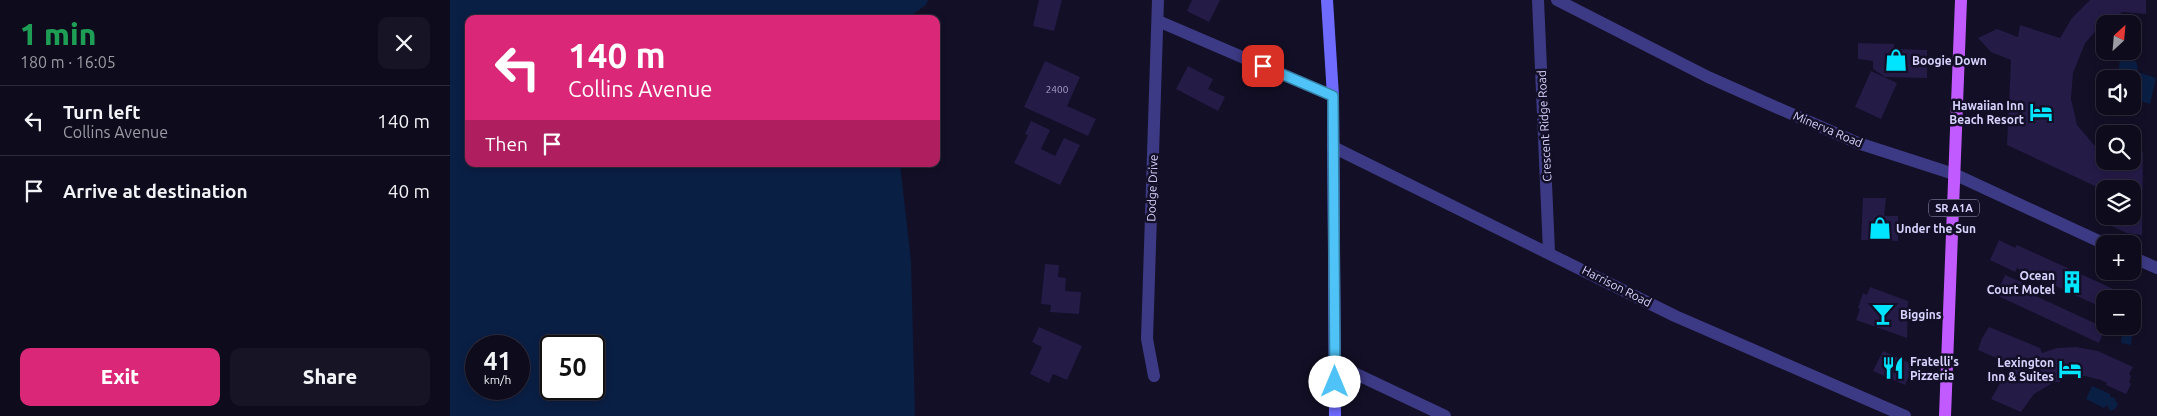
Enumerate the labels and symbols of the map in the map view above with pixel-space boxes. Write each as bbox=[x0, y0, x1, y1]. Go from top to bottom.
north arrow bbox=[2096, 15, 2141, 60]
pin bbox=[1242, 45, 1284, 87]
shop icon: Boogie Down bbox=[1883, 47, 1909, 73]
place label: Boogie Down bbox=[1912, 54, 1987, 67]
street label: Crescent Ridge Road bbox=[1535, 70, 1553, 182]
house number: 2400 bbox=[1046, 84, 1069, 95]
place label: Hawaiian Inn Beach Resort bbox=[1949, 99, 2024, 126]
hotel icon: Hawaiian Inn Beach Resort bbox=[2028, 99, 2054, 125]
street label: Minerva Road bbox=[1791, 109, 1865, 149]
street label: Dodge Drive bbox=[1144, 154, 1160, 222]
road number: SR A1A bbox=[1929, 200, 1979, 217]
shop icon: Under the Sun bbox=[1867, 215, 1893, 241]
place label: Under the Sun bbox=[1896, 222, 1976, 235]
street label: Harrison Road bbox=[1580, 263, 1654, 309]
place label: Ocean Court Motel bbox=[1987, 269, 2055, 296]
building icon: Ocean Court Motel bbox=[2059, 269, 2085, 295]
bar icon: Biggins bbox=[1870, 301, 1896, 327]
place label: Biggins bbox=[1900, 308, 1942, 321]
speed limit sign: 50 bbox=[540, 335, 605, 400]
position arrow bbox=[1308, 355, 1360, 407]
restaurant icon: Fratelli's Pizzeria bbox=[1880, 355, 1906, 381]
place label: Fratelli's Pizzeria bbox=[1910, 355, 1959, 382]
place label: Lexington Inn & Suites bbox=[1988, 356, 2054, 383]
hotel icon: Lexington Inn & Suites bbox=[2057, 356, 2083, 382]

